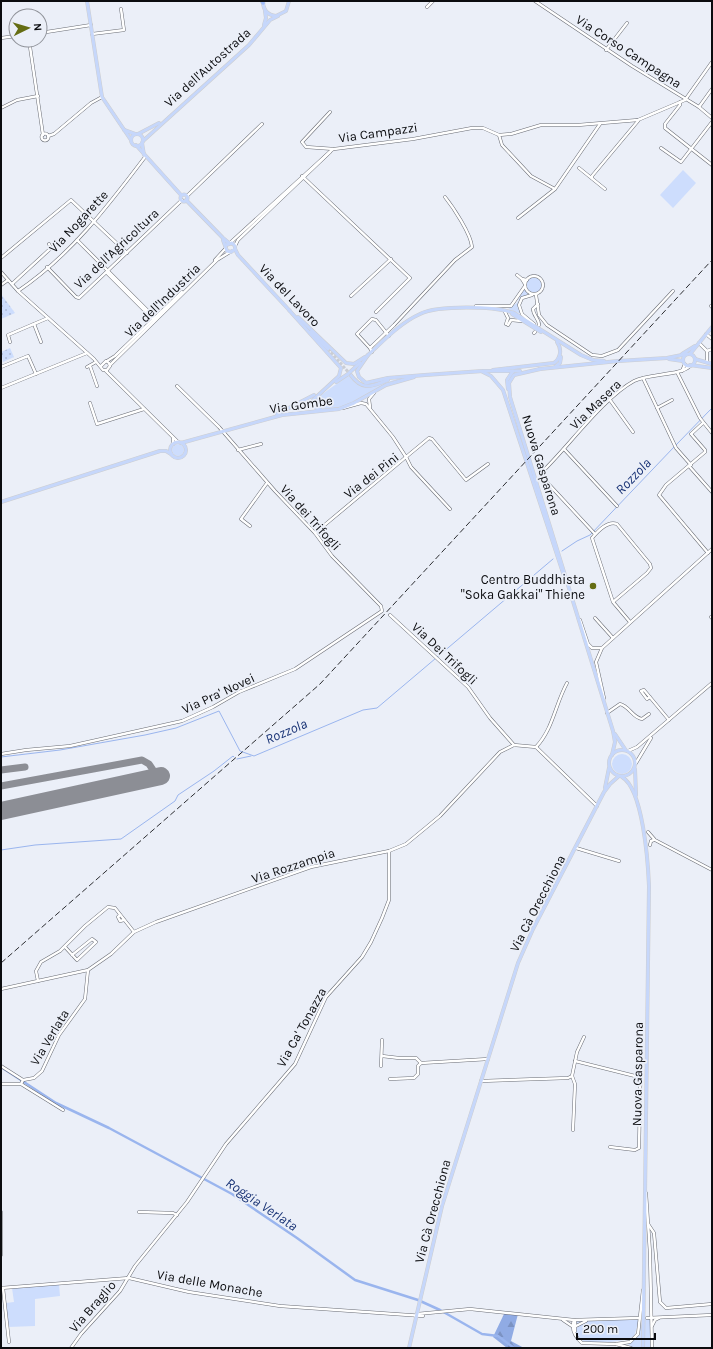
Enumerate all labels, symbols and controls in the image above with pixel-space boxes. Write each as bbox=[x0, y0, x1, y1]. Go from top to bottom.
north arrow bbox=[8, 8, 48, 48]
street label: Via Corso Campagna bbox=[573, 12, 684, 91]
text: N bbox=[31, 23, 44, 32]
street label: Via dell'Autostrada bbox=[161, 25, 253, 110]
street label: Via Campazzi bbox=[338, 120, 419, 145]
street label: Via Nogarette bbox=[46, 187, 111, 256]
street label: Via dell'Agricoltura bbox=[71, 205, 162, 291]
street label: Via dell'Industria bbox=[121, 260, 203, 340]
street label: Via del Lavoro bbox=[256, 261, 323, 330]
street label: Via Masera bbox=[567, 376, 624, 432]
street label: Via Gombe bbox=[269, 393, 334, 416]
street label: Nuova Gasparona bbox=[519, 413, 564, 517]
street label: Via dei Pini bbox=[341, 449, 402, 501]
water label: Rozzola bbox=[612, 455, 655, 498]
street label: Via dei Trifogli bbox=[277, 481, 344, 553]
place label: Centro Buddhista "Soka Gakkai" Thiene bbox=[461, 572, 585, 602]
marker: Centro Buddhista "Soka Gakkai" Thiene bbox=[588, 581, 598, 591]
street label: Via Dei Trifogli bbox=[409, 619, 481, 688]
street label: Via Pra' Novei bbox=[180, 670, 257, 717]
water label: Rozzola bbox=[263, 715, 310, 748]
street label: Via Rozzampia bbox=[250, 845, 337, 886]
street label: Via Cà Orecchiona bbox=[507, 852, 568, 954]
street label: Via Ca' Tonazza bbox=[273, 985, 329, 1070]
street label: Via Verlata bbox=[27, 1007, 72, 1068]
street label: Nuova Gasparona bbox=[629, 1022, 646, 1126]
street label: Via Cà Orecchiona bbox=[411, 1158, 454, 1265]
water label: Roggia Verlata bbox=[223, 1174, 301, 1235]
street label: Via delle Monache bbox=[156, 1267, 264, 1300]
street label: Via Braglio bbox=[66, 1278, 119, 1335]
scale bar bbox=[577, 1315, 655, 1341]
text: 200 m bbox=[583, 1322, 618, 1336]

